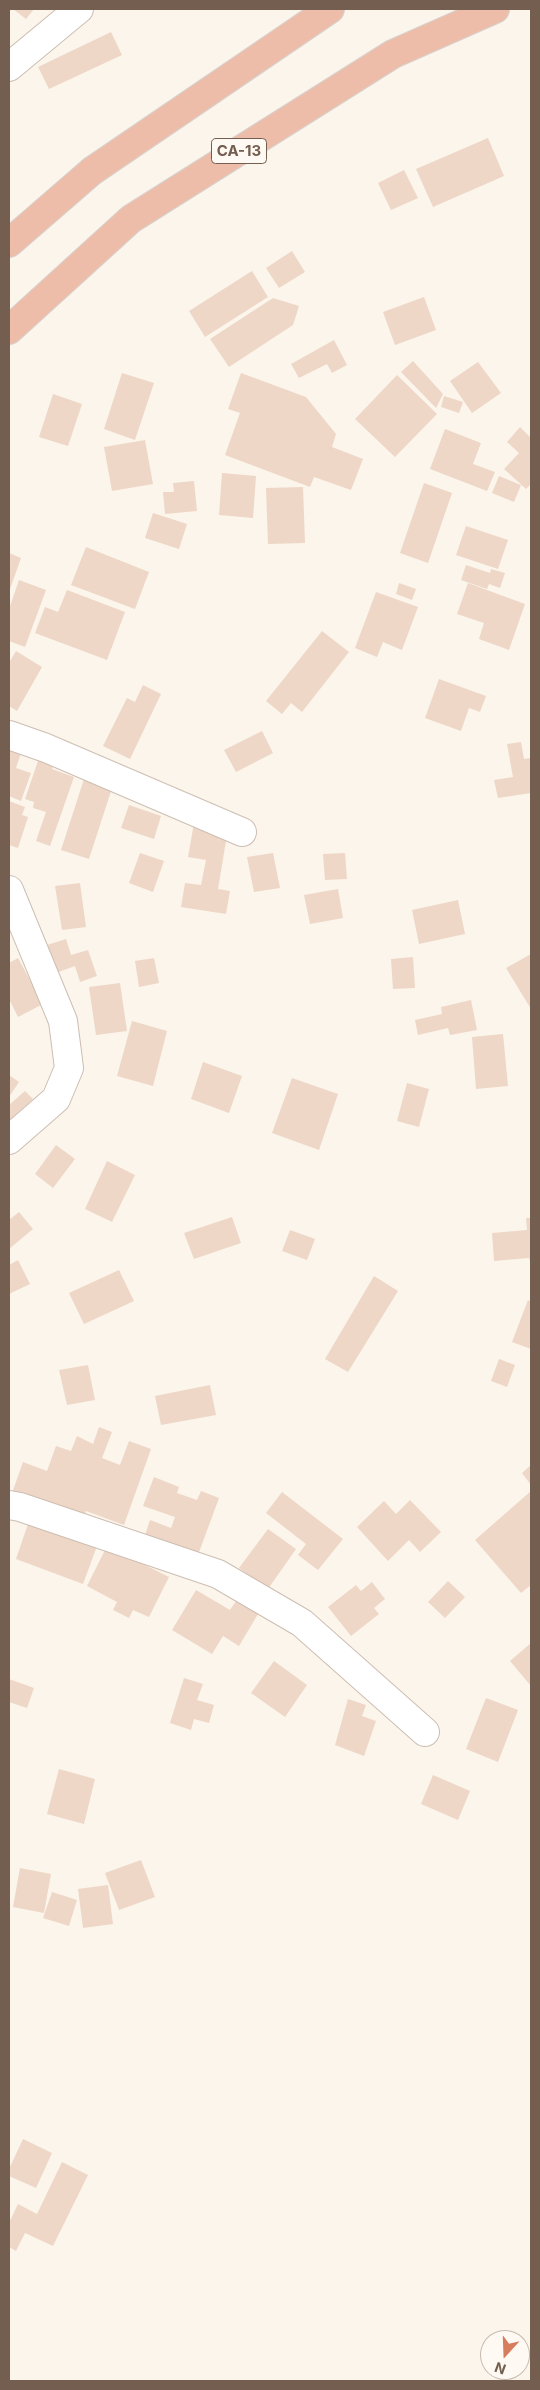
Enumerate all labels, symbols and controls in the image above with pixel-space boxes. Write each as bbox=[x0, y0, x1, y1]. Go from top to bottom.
road number: CA-13 bbox=[212, 138, 266, 164]
north arrow bbox=[480, 2330, 530, 2380]
text: N bbox=[492, 2359, 508, 2378]

